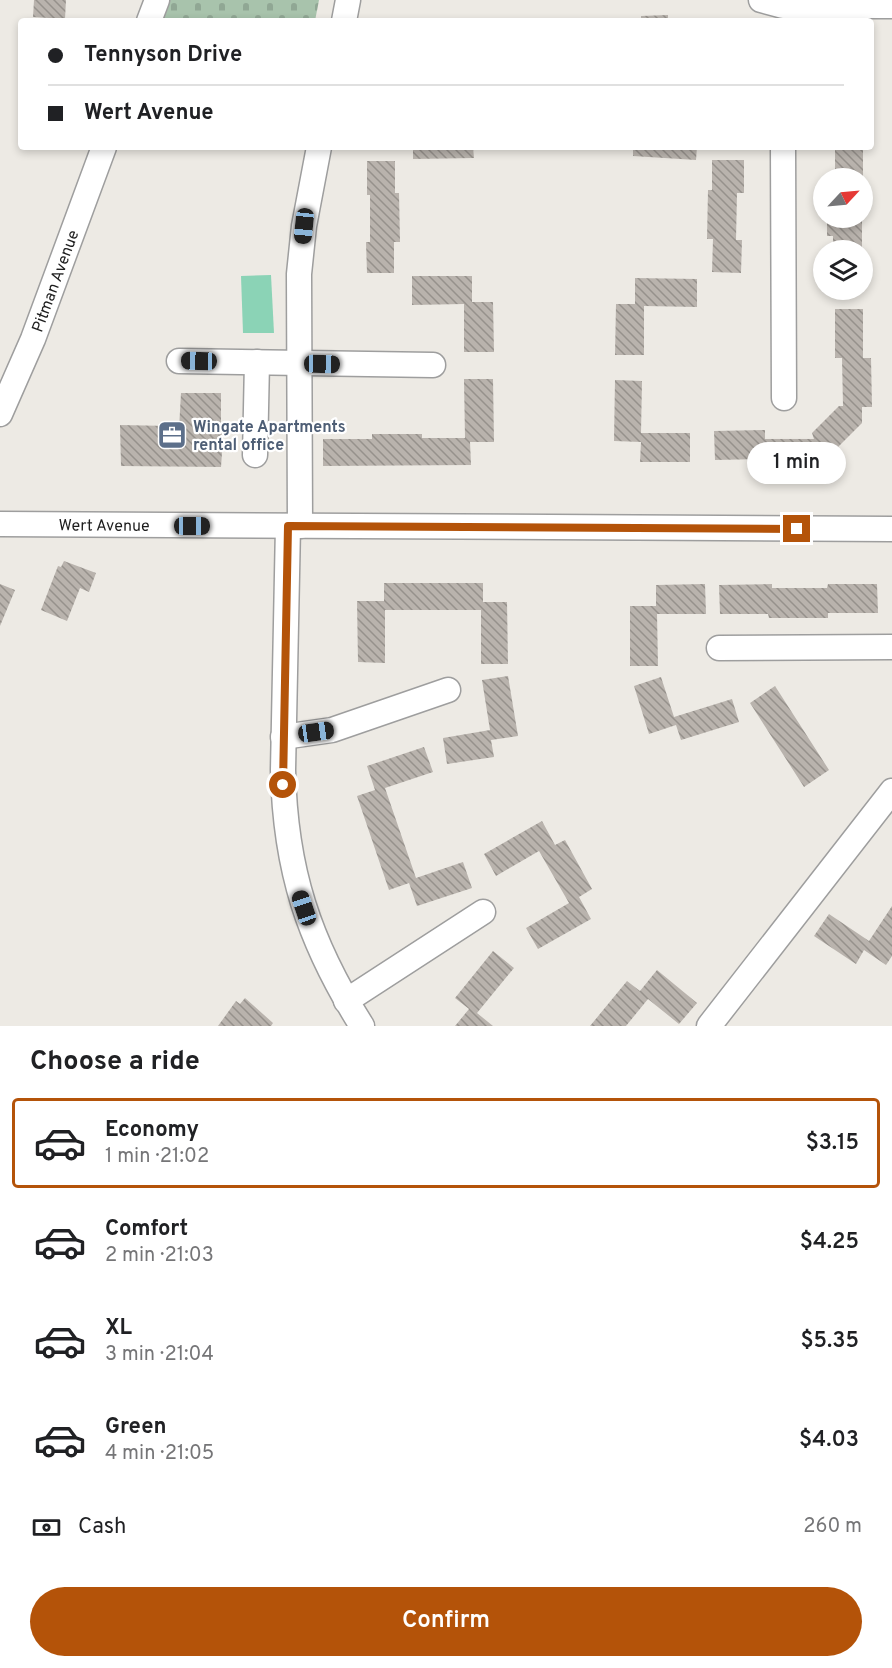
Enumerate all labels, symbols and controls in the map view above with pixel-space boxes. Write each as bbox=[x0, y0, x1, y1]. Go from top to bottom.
text: Tennyson Drive bbox=[84, 42, 242, 69]
text: Wert Avenue bbox=[84, 100, 214, 127]
north arrow bbox=[813, 168, 873, 228]
map controls bbox=[813, 168, 873, 300]
car bbox=[293, 207, 315, 245]
street label: Pitman Avenue bbox=[28, 228, 84, 335]
button: layers bbox=[813, 240, 873, 300]
car bbox=[181, 352, 217, 370]
car bbox=[304, 355, 340, 373]
place label: Wingate Apartments rental office bbox=[193, 418, 346, 456]
office icon: Wingate Apartments rental office bbox=[156, 419, 188, 451]
callout: 1 min bbox=[748, 442, 846, 484]
text: 1 min bbox=[773, 450, 820, 476]
route end bbox=[783, 515, 810, 542]
street label: Wert Avenue bbox=[58, 516, 150, 537]
car bbox=[174, 517, 210, 535]
car bbox=[297, 721, 335, 743]
route start bbox=[269, 771, 296, 798]
car bbox=[290, 888, 318, 928]
text: Choose a ride bbox=[30, 1045, 200, 1079]
icon: car bbox=[33, 1116, 87, 1170]
text: Economy bbox=[105, 1117, 199, 1144]
text: $3.15 bbox=[806, 1130, 859, 1157]
text: 1 min · 21:02 bbox=[105, 1144, 209, 1170]
icon: car bbox=[33, 1215, 87, 1269]
text: Comfort bbox=[105, 1216, 188, 1243]
text: $4.25 bbox=[800, 1229, 859, 1256]
text: 2 min · 21:03 bbox=[105, 1243, 214, 1269]
icon: car bbox=[33, 1314, 87, 1368]
text: XL bbox=[105, 1315, 132, 1342]
text: $5.35 bbox=[800, 1328, 859, 1355]
text: 3 min · 21:04 bbox=[105, 1342, 214, 1368]
icon: car bbox=[33, 1413, 87, 1467]
text: Green bbox=[105, 1414, 167, 1441]
text: $4.03 bbox=[799, 1427, 859, 1454]
text: 4 min · 21:05 bbox=[105, 1441, 214, 1467]
icon: cash bbox=[30, 1511, 63, 1544]
text: Cash bbox=[78, 1514, 127, 1541]
text: 260 m bbox=[803, 1514, 862, 1540]
button: Confirm bbox=[30, 1587, 862, 1656]

